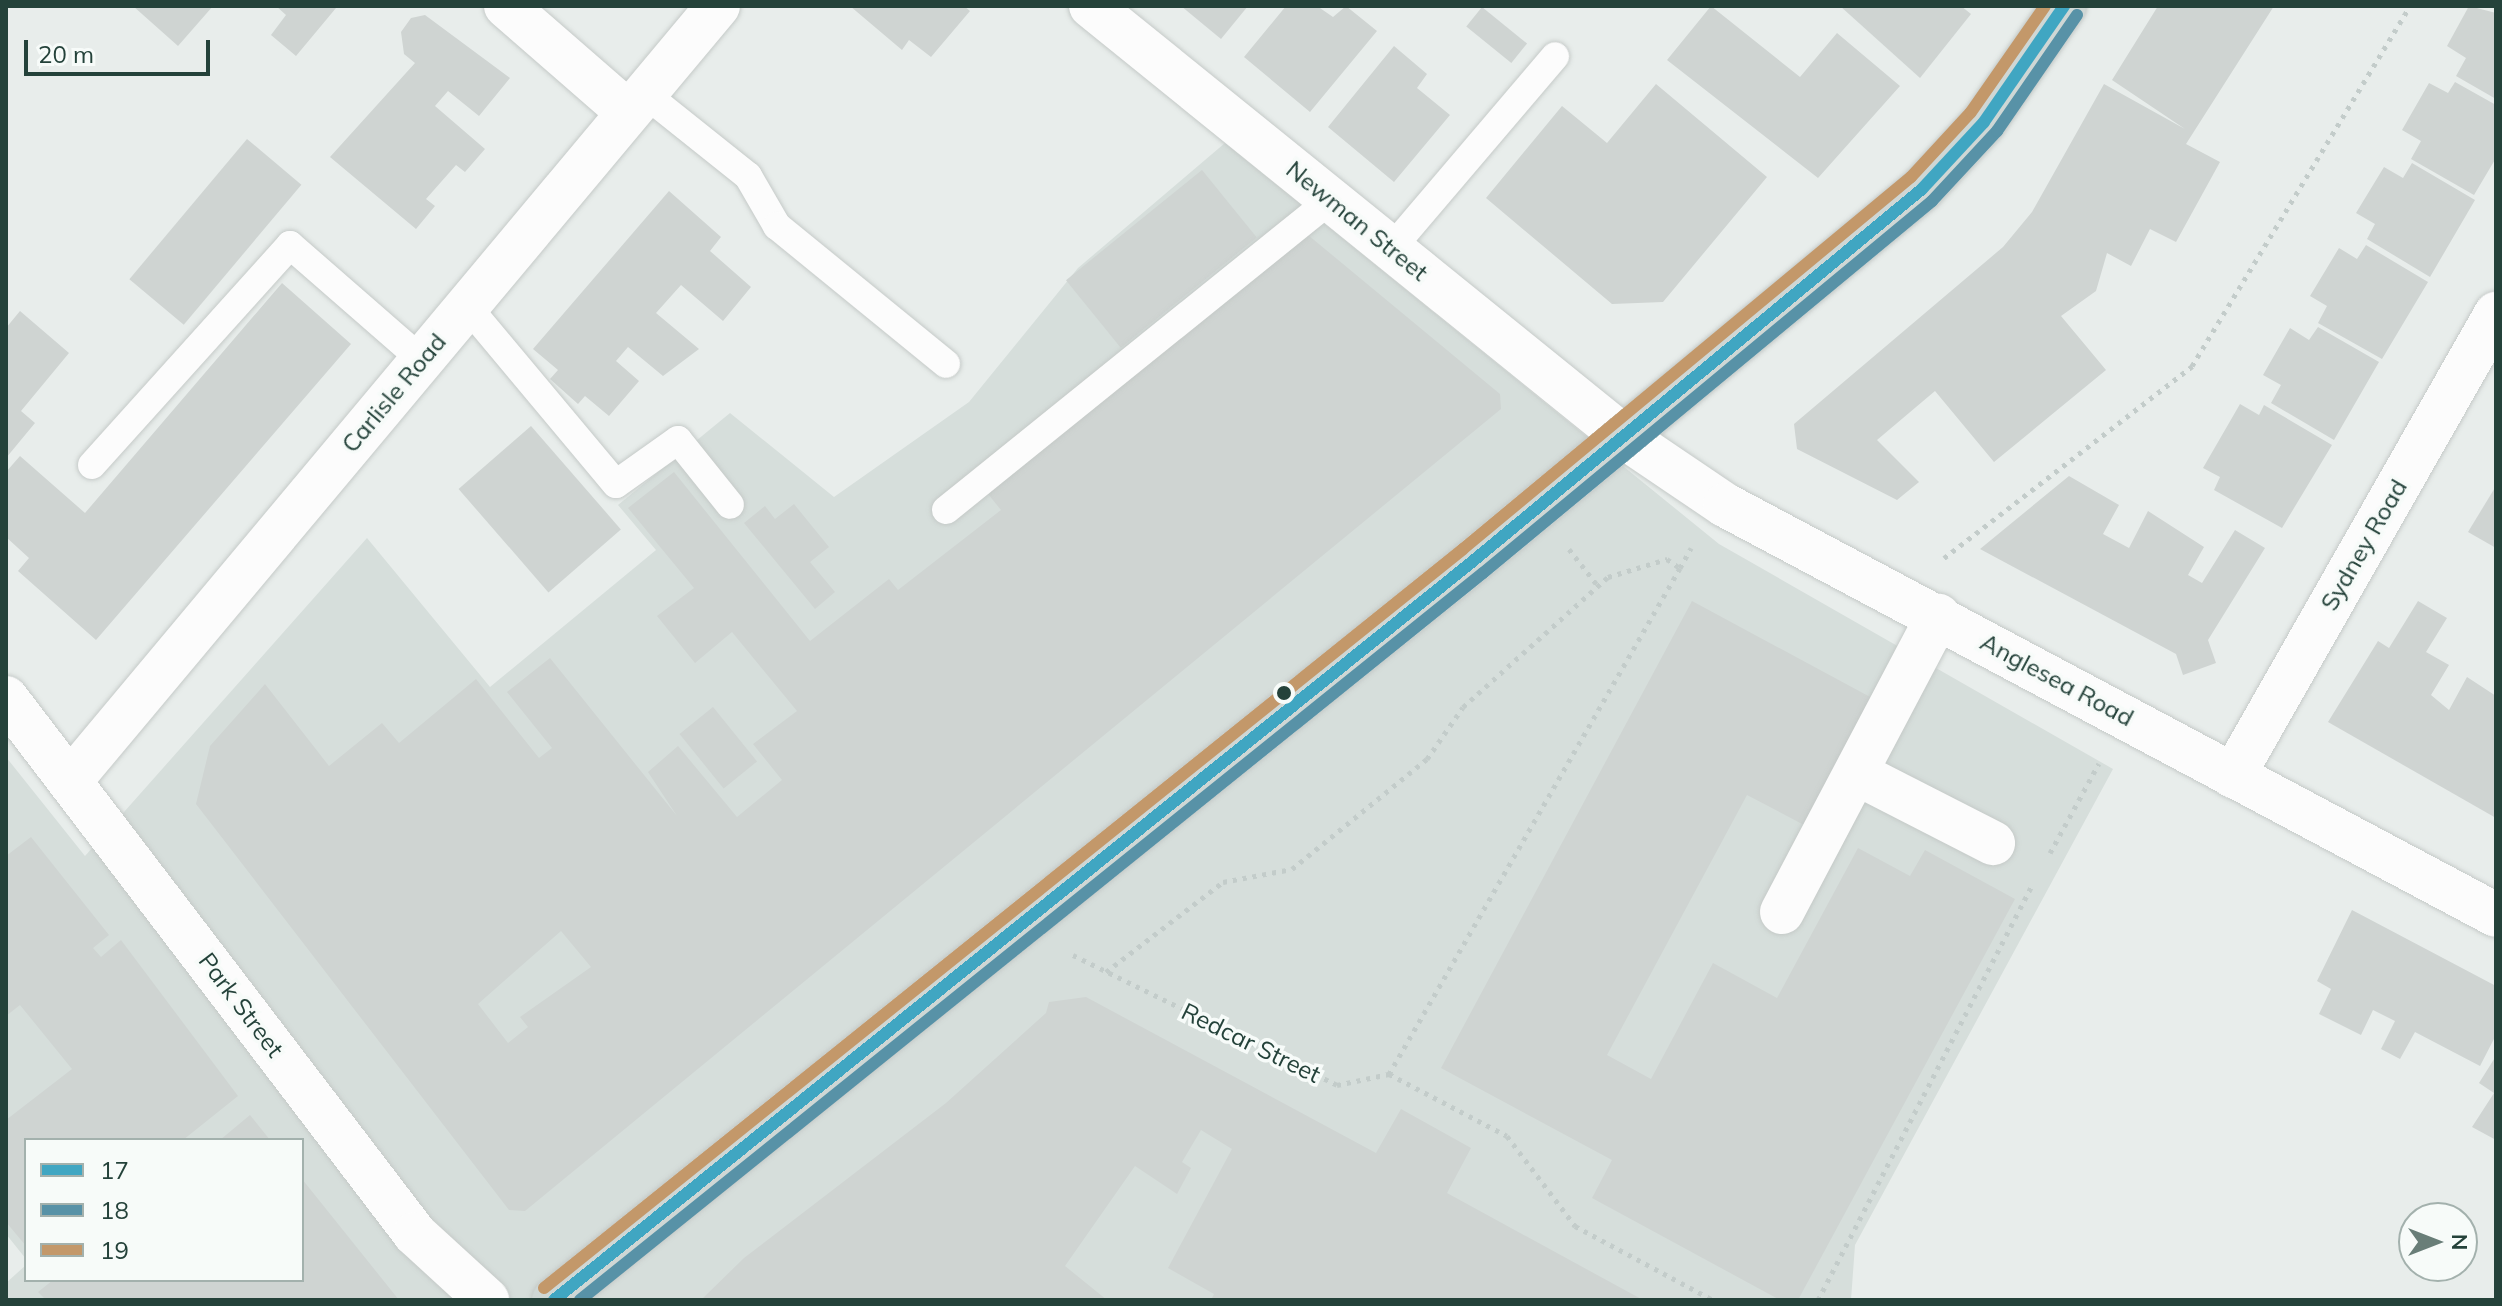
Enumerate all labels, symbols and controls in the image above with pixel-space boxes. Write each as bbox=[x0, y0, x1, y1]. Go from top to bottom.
scale bar bbox=[28, 24, 214, 74]
text: 20 m bbox=[38, 39, 94, 69]
street label: Newman Street bbox=[1280, 155, 1434, 287]
street label: Carlisle Road bbox=[336, 328, 452, 458]
street label: Sydney Road bbox=[2315, 474, 2413, 616]
street label: Anglesea Road bbox=[1975, 628, 2139, 732]
unlabelled marker bbox=[1276, 685, 1292, 701]
street label: Park Street bbox=[192, 947, 290, 1063]
street label: Redcar Street bbox=[1177, 997, 1325, 1089]
legend bbox=[24, 1138, 304, 1282]
text: 17 bbox=[100, 1155, 129, 1185]
text: 18 bbox=[100, 1195, 129, 1225]
north arrow bbox=[2398, 1202, 2478, 1282]
text: N bbox=[2446, 1234, 2474, 1250]
text: 19 bbox=[100, 1235, 129, 1265]

